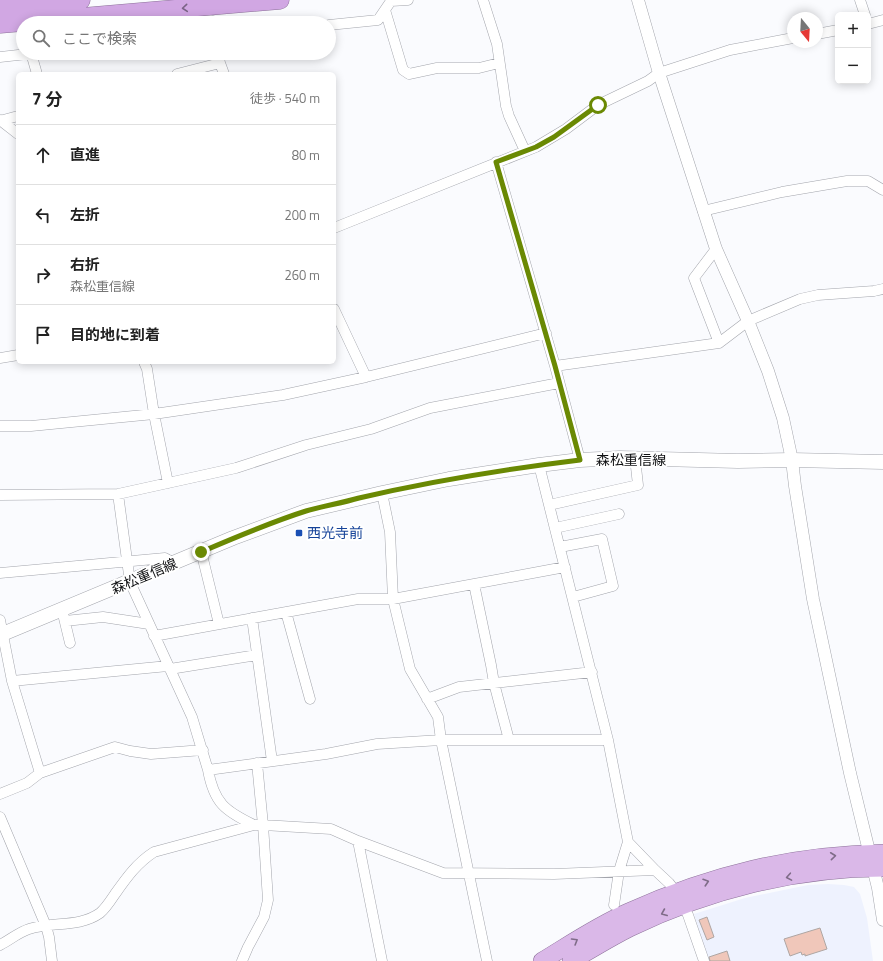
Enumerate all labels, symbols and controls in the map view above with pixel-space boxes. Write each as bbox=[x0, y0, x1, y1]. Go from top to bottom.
one-way arrow bbox=[182, 3, 188, 12]
north arrow bbox=[787, 12, 823, 48]
map controls bbox=[835, 12, 871, 84]
button: + bbox=[835, 12, 871, 48]
search box bbox=[16, 16, 336, 60]
icon: search bbox=[30, 27, 52, 49]
text: ここで検索 bbox=[62, 27, 137, 50]
button: − bbox=[835, 48, 871, 84]
text: 7 分 bbox=[32, 86, 62, 112]
text: 徒歩 · 540 m bbox=[250, 88, 320, 108]
route start bbox=[589, 96, 607, 114]
text: 直進 bbox=[70, 143, 100, 166]
icon: ahead bbox=[32, 144, 54, 166]
text: 80 m bbox=[292, 145, 320, 165]
text: 左折 bbox=[70, 203, 100, 226]
icon: left bbox=[32, 204, 54, 226]
text: 200 m bbox=[284, 205, 320, 225]
text: 右折 bbox=[70, 253, 100, 276]
icon: right bbox=[32, 264, 54, 286]
text: 260 m bbox=[284, 265, 320, 285]
text: 森松重信線 bbox=[70, 276, 135, 296]
text: 目的地に到着 bbox=[70, 323, 160, 346]
icon: arrive bbox=[32, 324, 54, 346]
street label: 森松重信線 bbox=[596, 449, 666, 470]
place label: 西光寺前 bbox=[307, 522, 363, 543]
marker: 西光寺前 bbox=[294, 528, 304, 538]
route end bbox=[192, 543, 210, 561]
street label: 森松重信線 bbox=[107, 552, 180, 599]
one-way arrow bbox=[830, 851, 836, 860]
one-way arrow bbox=[785, 872, 792, 881]
one-way arrow bbox=[702, 878, 709, 887]
one-way arrow bbox=[661, 908, 668, 916]
one-way arrow bbox=[571, 938, 578, 945]

